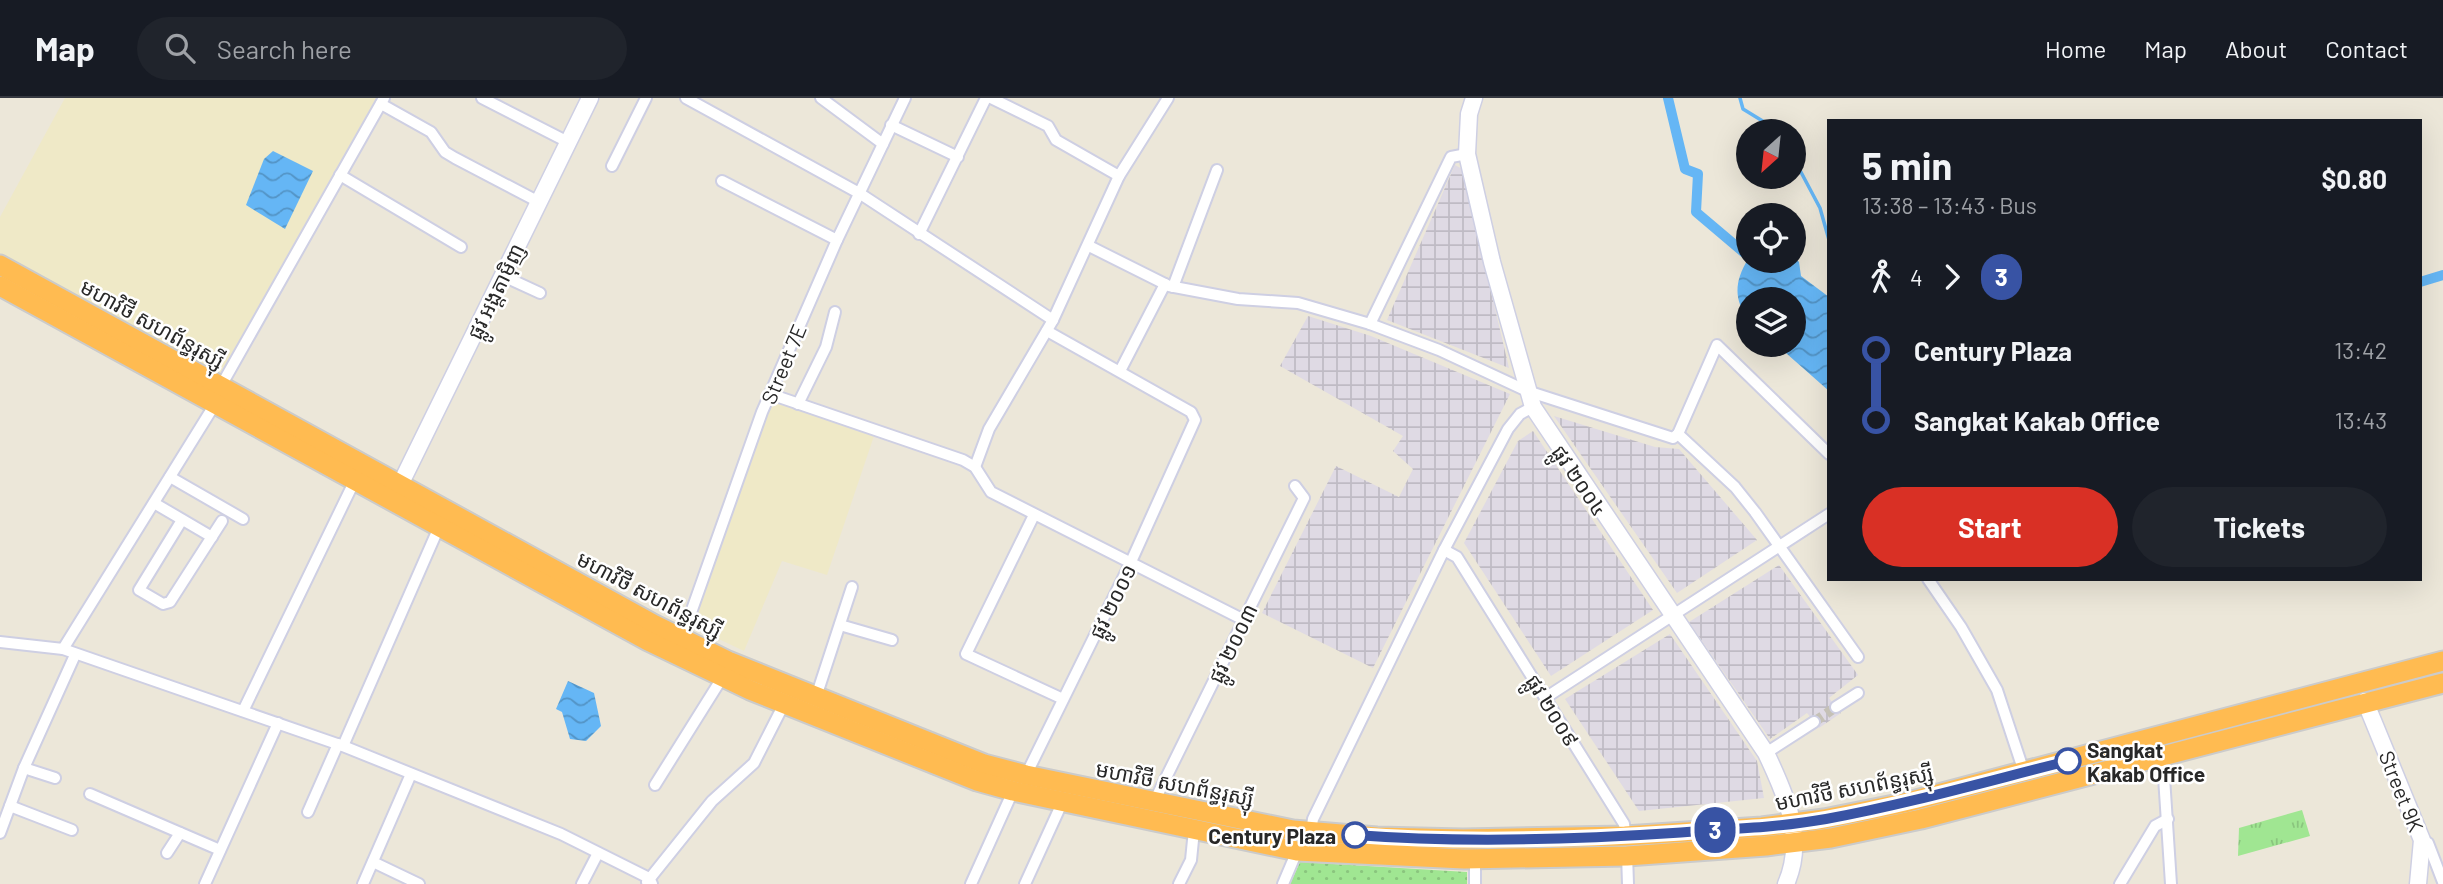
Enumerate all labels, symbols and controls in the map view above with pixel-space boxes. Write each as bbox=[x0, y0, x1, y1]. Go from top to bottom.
search box bbox=[137, 17, 627, 80]
text: Map bbox=[35, 28, 95, 68]
icon: search bbox=[161, 29, 199, 67]
text: Search here bbox=[217, 33, 352, 64]
text: Home bbox=[2045, 34, 2106, 63]
text: Map bbox=[2144, 34, 2187, 63]
text: About bbox=[2225, 34, 2287, 63]
text: Contact bbox=[2325, 34, 2408, 63]
north arrow bbox=[1736, 119, 1806, 189]
map controls bbox=[1736, 119, 1806, 357]
text: 5 min bbox=[1862, 142, 1952, 188]
text: $0.80 bbox=[2321, 163, 2387, 194]
text: 13:38 – 13:43 · Bus bbox=[1862, 191, 2037, 219]
button: locate bbox=[1736, 203, 1806, 273]
street label: ផ្លូវ អង្តតាម៉ិញ bbox=[461, 239, 536, 347]
icon: walk bbox=[1862, 258, 1900, 296]
icon: forward bbox=[1933, 258, 1971, 296]
text: 3 bbox=[1995, 262, 2008, 291]
text: 4 bbox=[1910, 263, 1923, 291]
street label: មហាវិថី សហព័ន្ធរុស្ស៊ី bbox=[73, 273, 229, 379]
button: layers bbox=[1736, 287, 1806, 357]
street label: Street 7E bbox=[755, 320, 811, 408]
text: Century Plaza bbox=[1914, 335, 2072, 366]
text: 13:42 bbox=[2334, 336, 2387, 364]
text: Sangkat Kakab Office bbox=[1914, 405, 2160, 436]
text: 13:43 bbox=[2335, 406, 2387, 434]
street label: ផ្លូវ ២០០៤ bbox=[1540, 440, 1613, 525]
button: Start bbox=[1862, 487, 2118, 567]
button: Tickets bbox=[2132, 487, 2387, 567]
street label: មហាវិថី សហព័ន្ធរុស្ស៊ី bbox=[570, 545, 727, 649]
street label: ផ្លូវ ២០០១ bbox=[1083, 559, 1148, 646]
street label: ផ្លូវ ២០០៣ bbox=[1202, 599, 1269, 690]
street label: ផ្លូវ ២០០៩ bbox=[1514, 669, 1585, 755]
place label: Sangkat Kakab Office bbox=[2087, 737, 2205, 786]
street label: Street 9K bbox=[2374, 747, 2430, 835]
marker: Sangkat Kakab Office bbox=[2055, 748, 2081, 774]
street label: មហាវិថី សហព័ន្ធរុស្ស៊ី bbox=[1092, 755, 1256, 818]
street label: មហាវិថី សហព័ន្ធរុស្ស៊ី bbox=[1773, 759, 1937, 822]
line badge: 3 bbox=[1692, 807, 1738, 853]
text: 3 bbox=[1709, 815, 1721, 844]
marker: Century Plaza bbox=[1342, 822, 1368, 848]
place label: Century Plaza bbox=[1208, 823, 1336, 848]

